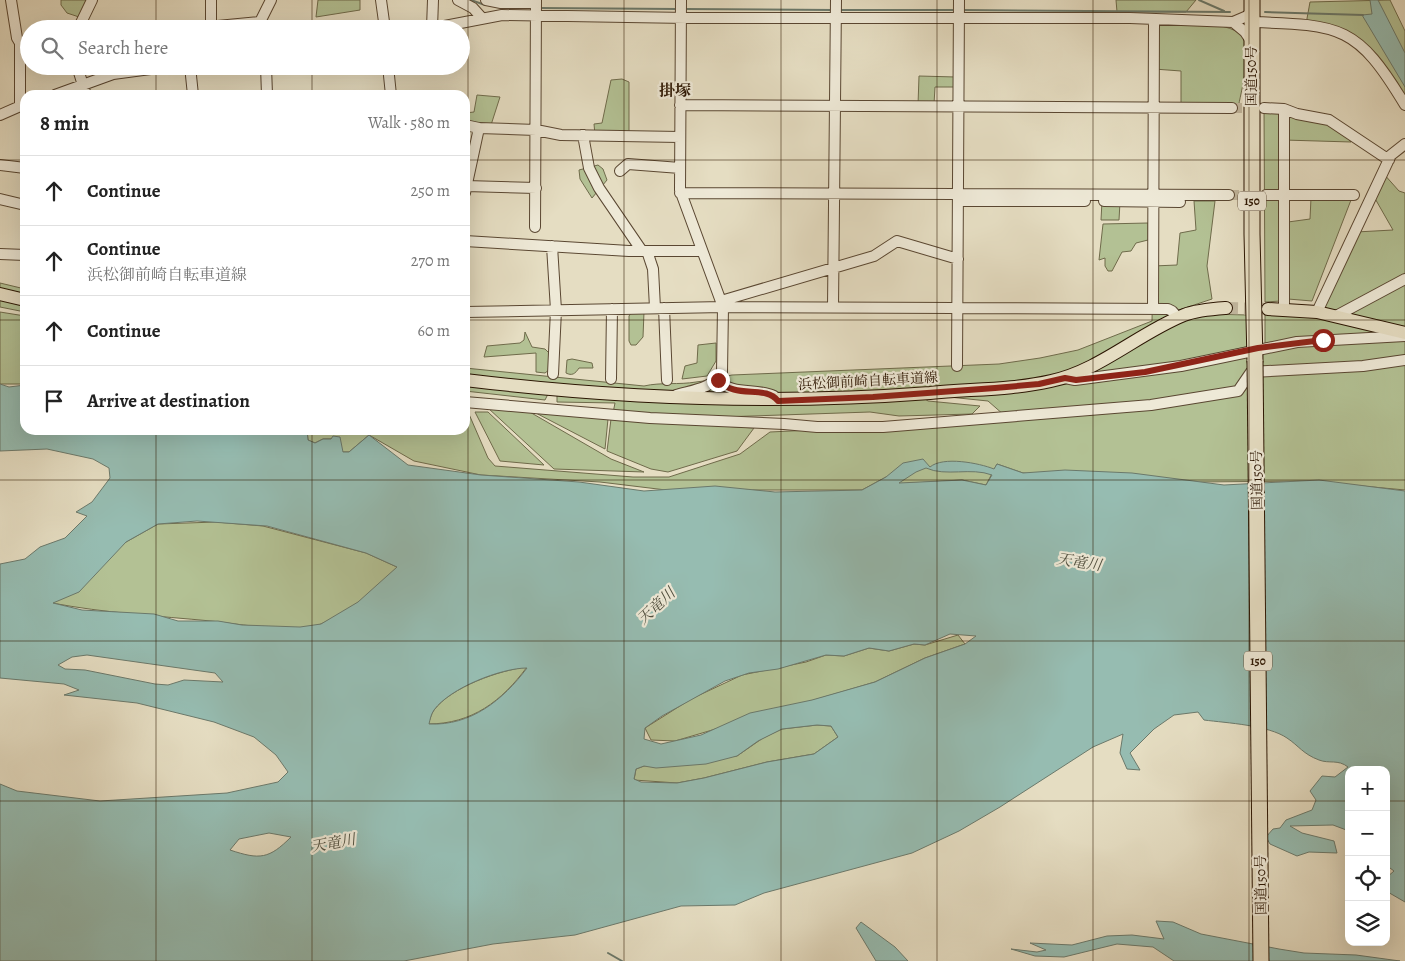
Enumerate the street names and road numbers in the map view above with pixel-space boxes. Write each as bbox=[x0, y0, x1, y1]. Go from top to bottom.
street label: 国道150号 bbox=[1242, 46, 1261, 106]
road number: 150 bbox=[1238, 192, 1266, 210]
street label: 浜松御前崎自転車道線 bbox=[798, 368, 938, 394]
street label: 国道150号 bbox=[1247, 450, 1267, 510]
road number: 150 bbox=[1244, 651, 1272, 670]
street label: 国道150号 bbox=[1251, 855, 1271, 915]

